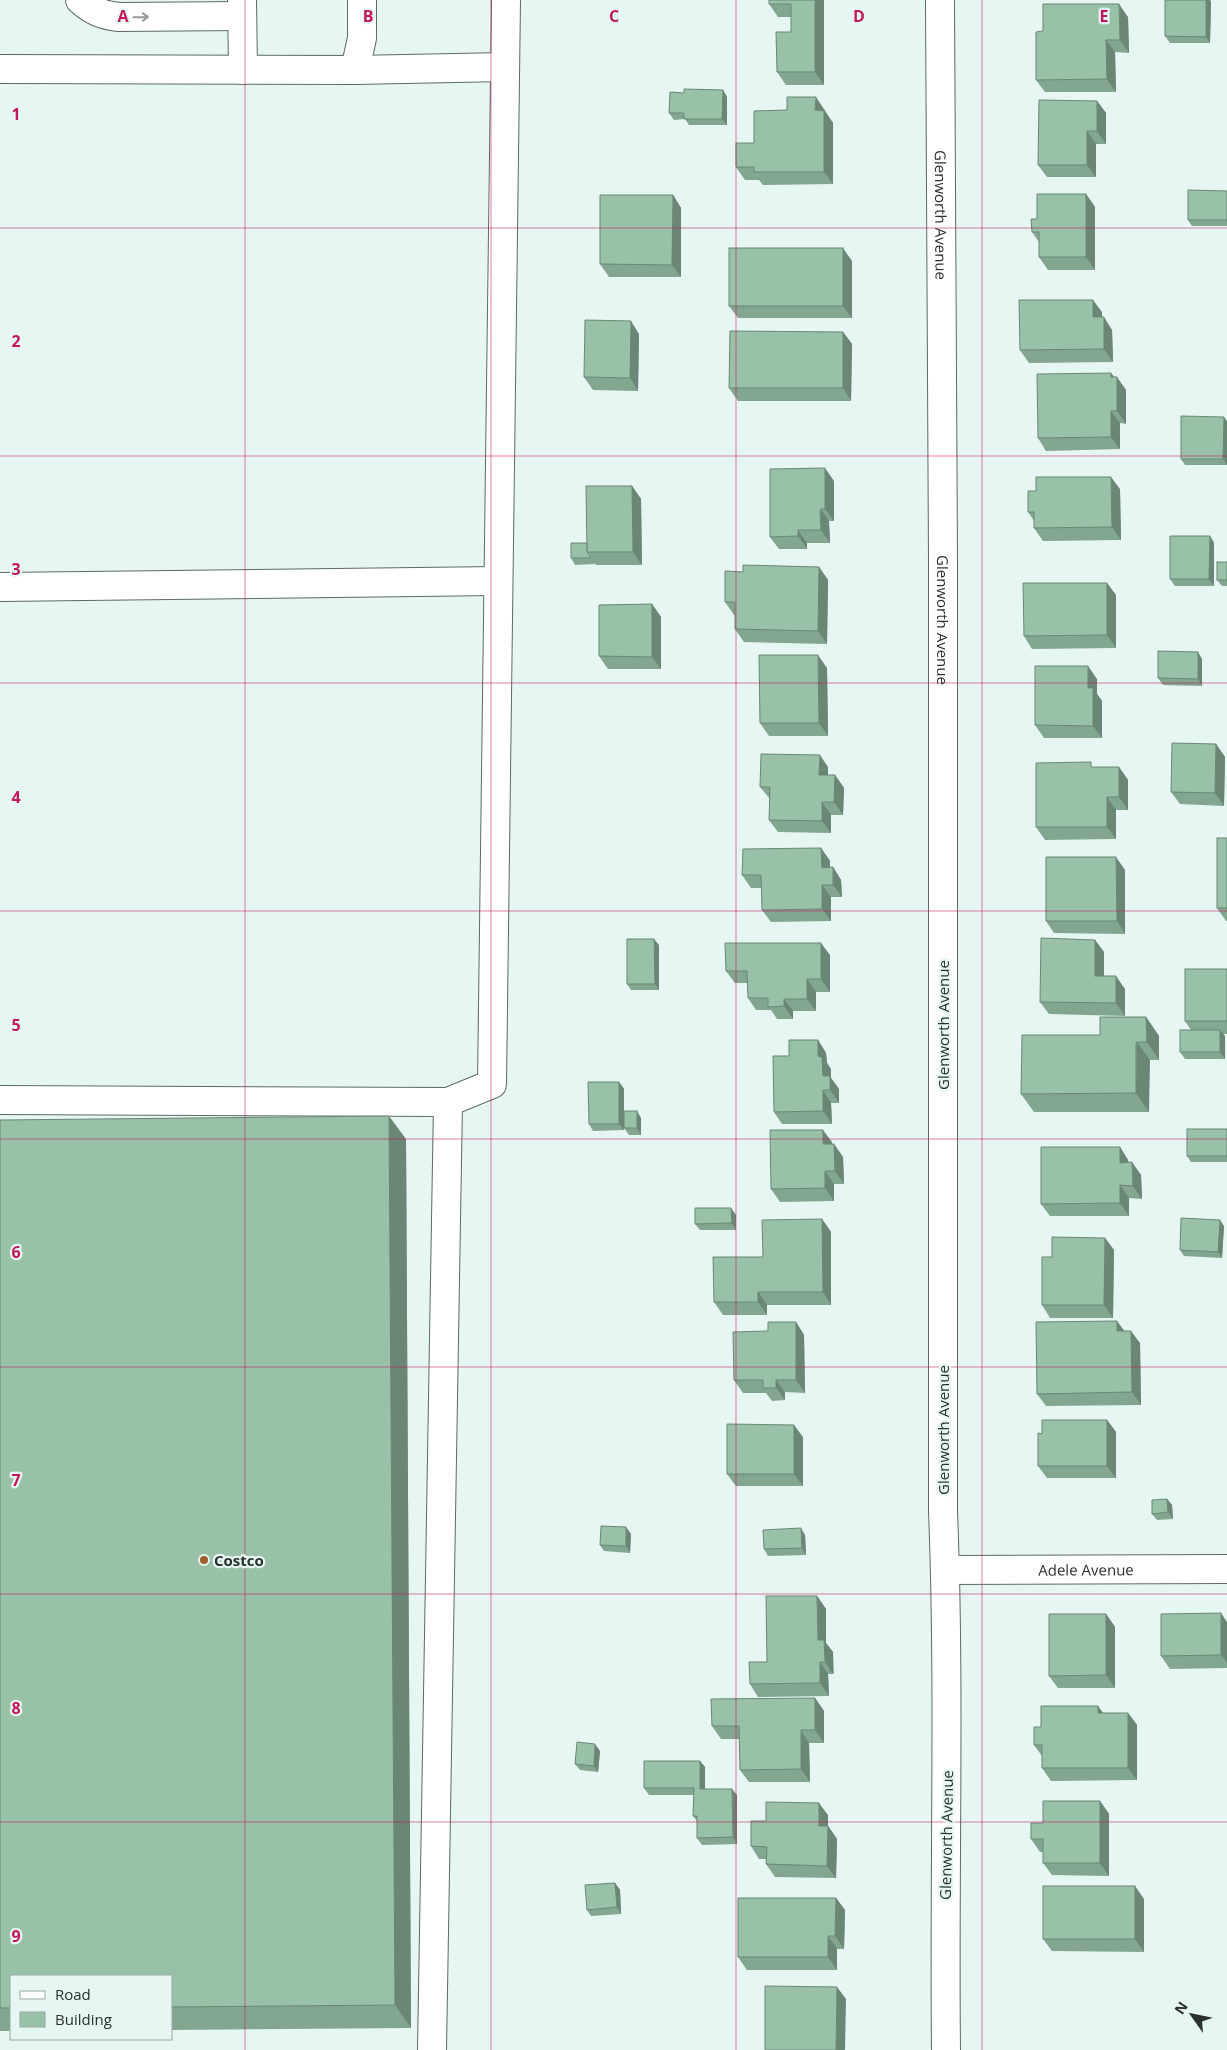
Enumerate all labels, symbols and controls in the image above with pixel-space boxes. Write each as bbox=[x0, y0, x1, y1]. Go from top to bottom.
text: A bbox=[117, 5, 129, 27]
text: B bbox=[363, 5, 373, 27]
text: C bbox=[609, 5, 619, 27]
text: D bbox=[853, 5, 865, 27]
text: E bbox=[1100, 5, 1109, 27]
one-way arrow bbox=[133, 12, 149, 22]
text: 1 bbox=[11, 103, 21, 125]
street label: Glenworth Avenue bbox=[931, 150, 951, 280]
text: 2 bbox=[11, 330, 21, 352]
street label: Glenworth Avenue bbox=[933, 555, 953, 685]
text: 3 bbox=[11, 558, 21, 580]
text: 4 bbox=[11, 786, 21, 808]
street label: Glenworth Avenue bbox=[933, 960, 953, 1090]
text: 5 bbox=[11, 1014, 21, 1036]
text: 6 bbox=[11, 1241, 21, 1263]
street label: Glenworth Avenue bbox=[933, 1365, 953, 1495]
text: 7 bbox=[11, 1469, 21, 1491]
place label: Costco bbox=[214, 1550, 264, 1570]
marker: Costco bbox=[198, 1554, 210, 1566]
street label: Adele Avenue bbox=[1038, 1559, 1134, 1580]
text: 8 bbox=[11, 1697, 21, 1719]
street label: Glenworth Avenue bbox=[935, 1770, 957, 1900]
text: 9 bbox=[11, 1925, 21, 1947]
legend bbox=[10, 1975, 172, 2040]
text: Road bbox=[55, 1984, 91, 2004]
north arrow bbox=[1167, 1990, 1217, 2040]
text: N bbox=[1170, 1998, 1192, 2018]
text: Building bbox=[55, 2009, 112, 2029]

